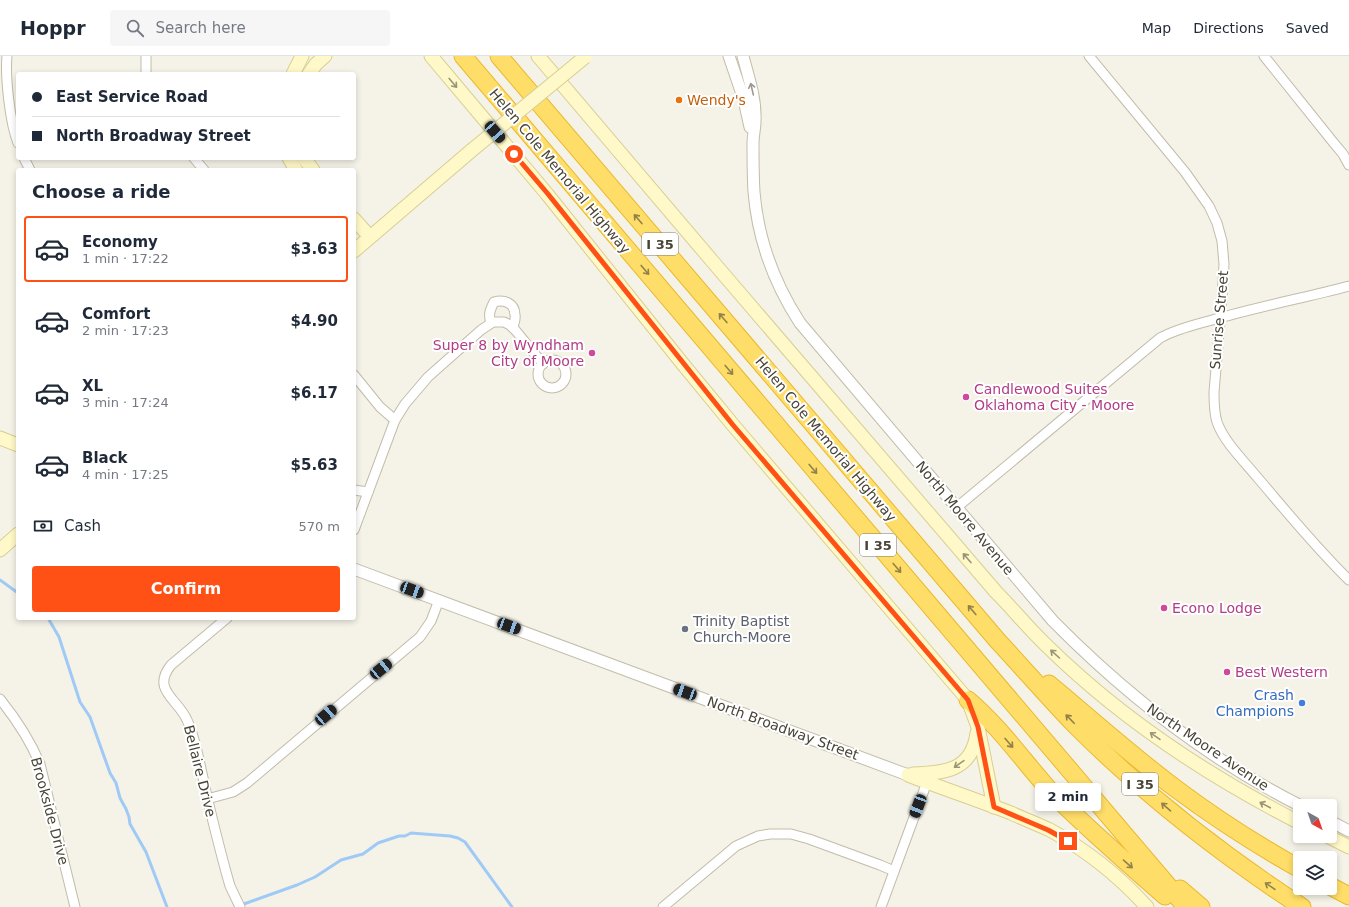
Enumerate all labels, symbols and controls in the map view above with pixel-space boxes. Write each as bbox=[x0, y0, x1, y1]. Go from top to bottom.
search box bbox=[110, 10, 390, 46]
text: Hoppr bbox=[20, 17, 86, 39]
icon: search bbox=[124, 17, 146, 39]
text: Search here bbox=[156, 19, 246, 37]
text: Map bbox=[1142, 20, 1171, 36]
text: Directions bbox=[1193, 20, 1264, 36]
text: Saved bbox=[1286, 20, 1329, 36]
one-way arrow bbox=[449, 78, 458, 88]
one-way arrow bbox=[747, 83, 755, 96]
street label: Helen Cole Memorial Highway bbox=[486, 85, 634, 257]
text: East Service Road bbox=[56, 88, 208, 106]
place label: Wendy's bbox=[687, 92, 746, 108]
marker: Wendy's bbox=[674, 95, 684, 105]
car bbox=[483, 119, 507, 145]
text: North Broadway Street bbox=[56, 127, 251, 145]
route start bbox=[505, 145, 523, 163]
text: Choose a ride bbox=[32, 181, 171, 202]
one-way arrow bbox=[634, 214, 643, 224]
icon: car bbox=[34, 231, 70, 267]
text: Economy bbox=[82, 233, 158, 251]
road number: I 35 bbox=[642, 233, 678, 255]
text: $3.63 bbox=[291, 240, 338, 258]
text: 1 min · 17:22 bbox=[82, 251, 169, 266]
one-way arrow bbox=[640, 265, 649, 275]
street label: Sunrise Street bbox=[1207, 269, 1231, 370]
icon: car bbox=[34, 303, 70, 339]
text: Comfort bbox=[82, 305, 150, 323]
text: $4.90 bbox=[291, 312, 338, 330]
one-way arrow bbox=[718, 313, 727, 323]
text: 2 min · 17:23 bbox=[82, 323, 169, 338]
place label: Super 8 by Wyndham City of Moore bbox=[433, 337, 584, 369]
marker: Super 8 by Wyndham City of Moore bbox=[587, 348, 597, 358]
street label: Helen Cole Memorial Highway bbox=[752, 353, 900, 525]
one-way arrow bbox=[725, 364, 734, 375]
icon: car bbox=[34, 375, 70, 411]
text: XL bbox=[82, 377, 103, 395]
place label: Candlewood Suites Oklahoma City - Moore bbox=[974, 381, 1134, 413]
text: $6.17 bbox=[291, 384, 338, 402]
marker: Candlewood Suites Oklahoma City - Moore bbox=[961, 392, 971, 402]
text: 3 min · 17:24 bbox=[82, 395, 169, 410]
icon: car bbox=[34, 447, 70, 483]
text: Black bbox=[82, 449, 128, 467]
text: $5.63 bbox=[291, 456, 338, 474]
street label: North Moore Avenue bbox=[913, 458, 1017, 578]
one-way arrow bbox=[809, 463, 818, 474]
text: 4 min · 17:25 bbox=[82, 467, 169, 482]
icon: cash bbox=[32, 515, 54, 537]
text: Cash bbox=[64, 517, 101, 535]
text: 570 m bbox=[298, 519, 340, 534]
road number: I 35 bbox=[860, 534, 896, 556]
one-way arrow bbox=[963, 553, 972, 563]
one-way arrow bbox=[893, 563, 902, 573]
button: Confirm bbox=[32, 566, 340, 612]
car bbox=[399, 580, 425, 600]
place label: Econo Lodge bbox=[1172, 600, 1262, 616]
marker: Econo Lodge bbox=[1159, 603, 1169, 613]
one-way arrow bbox=[967, 605, 976, 615]
place label: Trinity Baptist Church-Moore bbox=[692, 613, 791, 645]
car bbox=[496, 616, 522, 636]
marker: Trinity Baptist Church-Moore bbox=[680, 624, 690, 634]
one-way arrow bbox=[1050, 649, 1060, 658]
car bbox=[368, 657, 394, 681]
place label: Best Western bbox=[1235, 664, 1328, 680]
marker: Best Western bbox=[1222, 667, 1232, 677]
car bbox=[672, 682, 698, 702]
place label: Crash Champions bbox=[1216, 687, 1294, 719]
street label: North Broadway Street bbox=[705, 693, 861, 763]
marker: Crash Champions bbox=[1297, 698, 1307, 708]
street label: North Moore Avenue bbox=[1144, 700, 1272, 794]
car bbox=[313, 703, 339, 727]
one-way arrow bbox=[1065, 714, 1075, 724]
street label: Bellaire Drive bbox=[181, 723, 219, 819]
one-way arrow bbox=[1150, 732, 1161, 740]
one-way arrow bbox=[1005, 738, 1014, 748]
street label: Brookside Drive bbox=[28, 755, 72, 867]
one-way arrow bbox=[954, 760, 965, 768]
road number: I 35 bbox=[1122, 773, 1158, 795]
callout: 2 min bbox=[1035, 783, 1101, 811]
text: 2 min bbox=[1048, 789, 1088, 804]
car bbox=[908, 793, 928, 819]
north arrow bbox=[1293, 799, 1337, 843]
map controls bbox=[1293, 799, 1337, 895]
one-way arrow bbox=[1260, 800, 1272, 808]
one-way arrow bbox=[1161, 803, 1171, 812]
route end bbox=[1059, 832, 1077, 850]
button: layers bbox=[1293, 851, 1337, 895]
one-way arrow bbox=[1122, 859, 1133, 868]
one-way arrow bbox=[1264, 882, 1275, 890]

